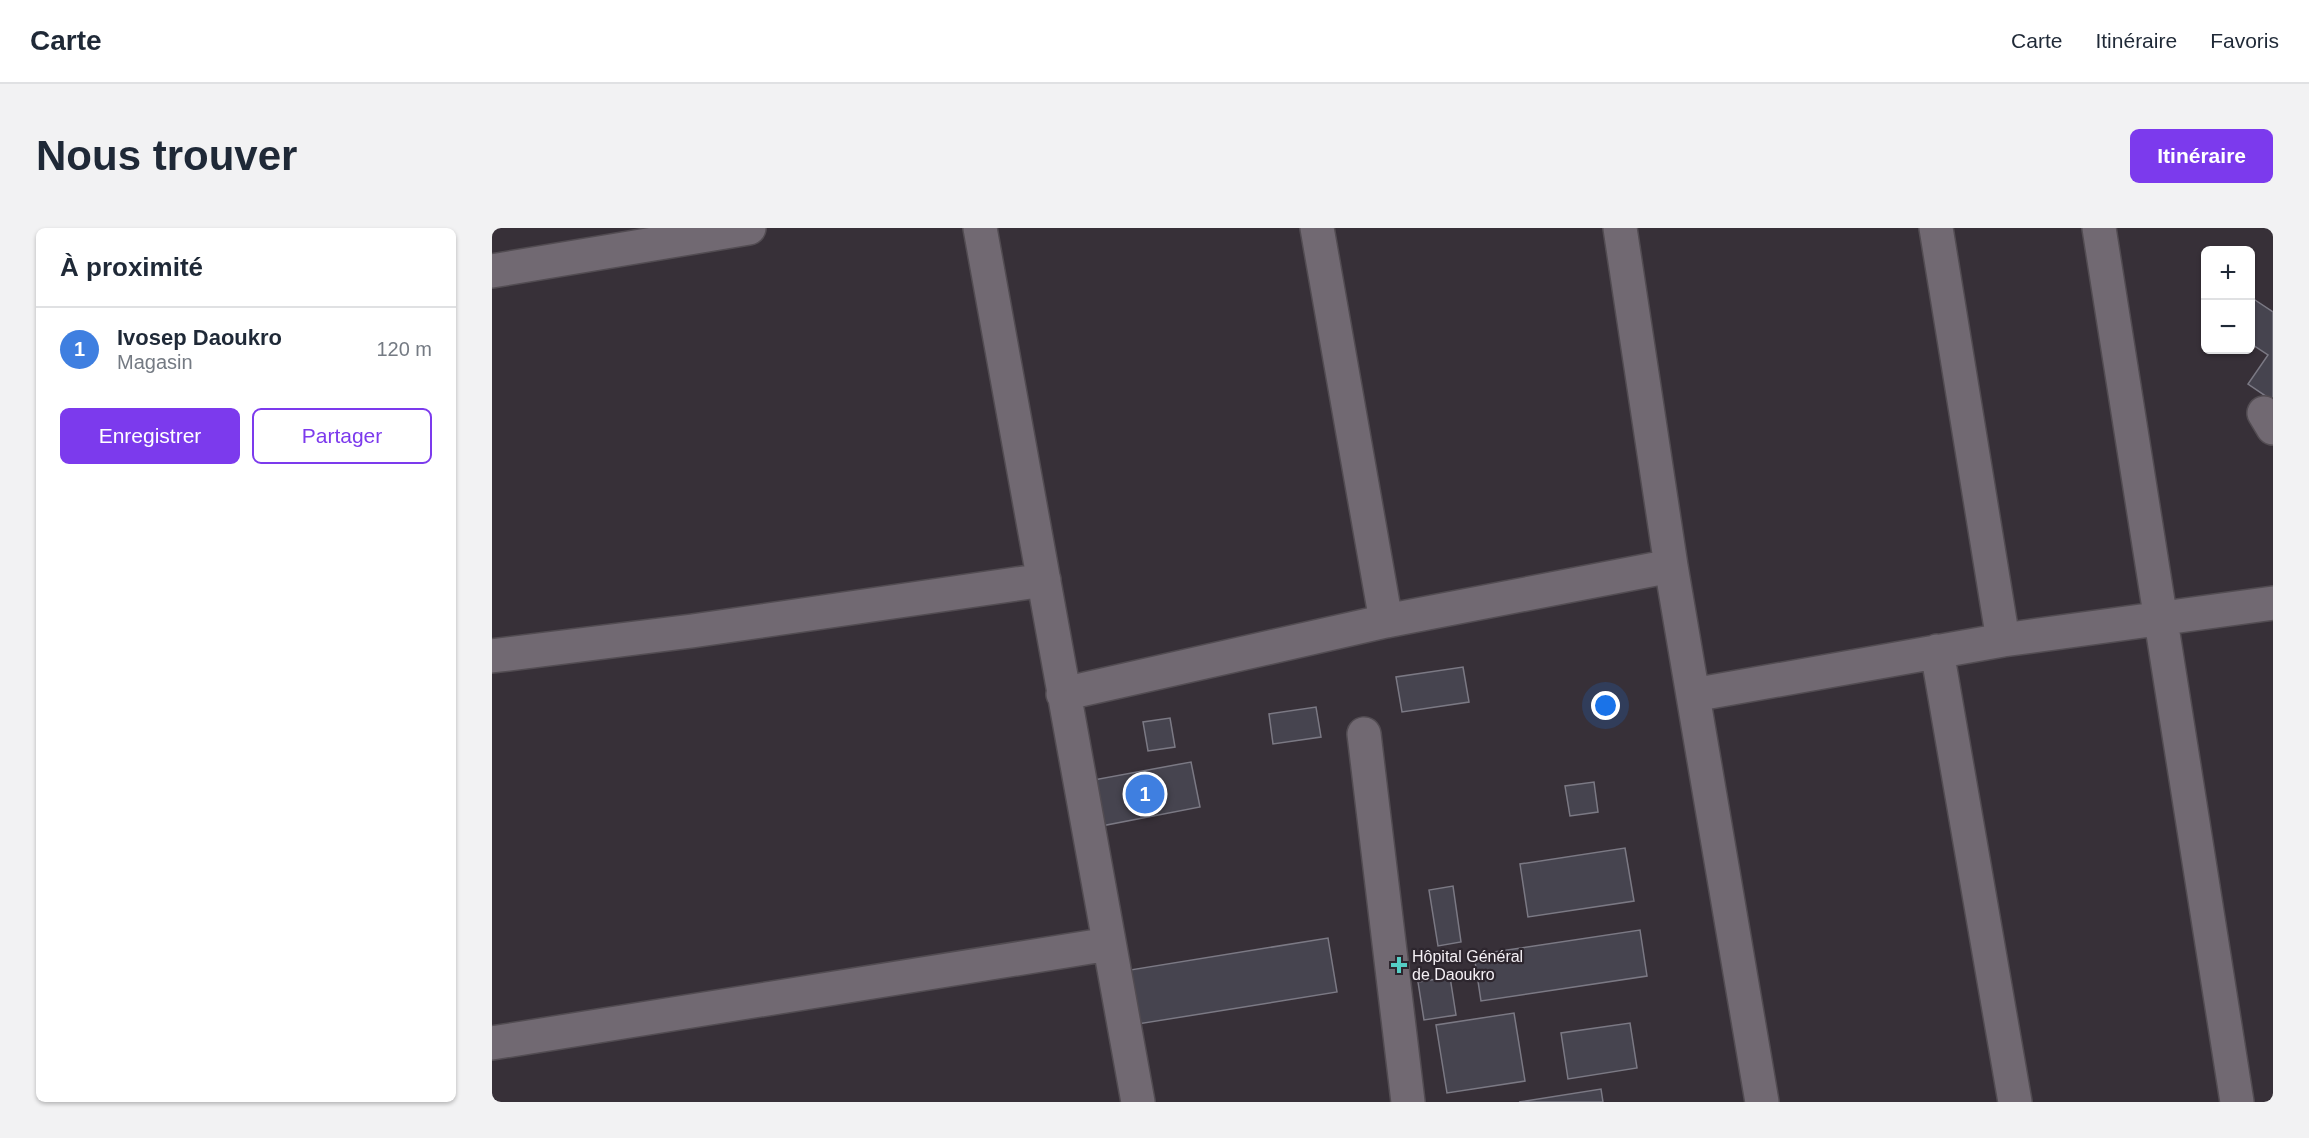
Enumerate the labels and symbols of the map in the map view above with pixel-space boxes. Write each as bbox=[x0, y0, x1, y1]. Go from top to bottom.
your location bbox=[1591, 691, 1620, 720]
pin: 1 bbox=[1126, 772, 1164, 816]
place label: Hôpital Général de Daoukro bbox=[1412, 948, 1523, 983]
marker: Hôpital Général de Daoukro bbox=[1390, 956, 1408, 974]

